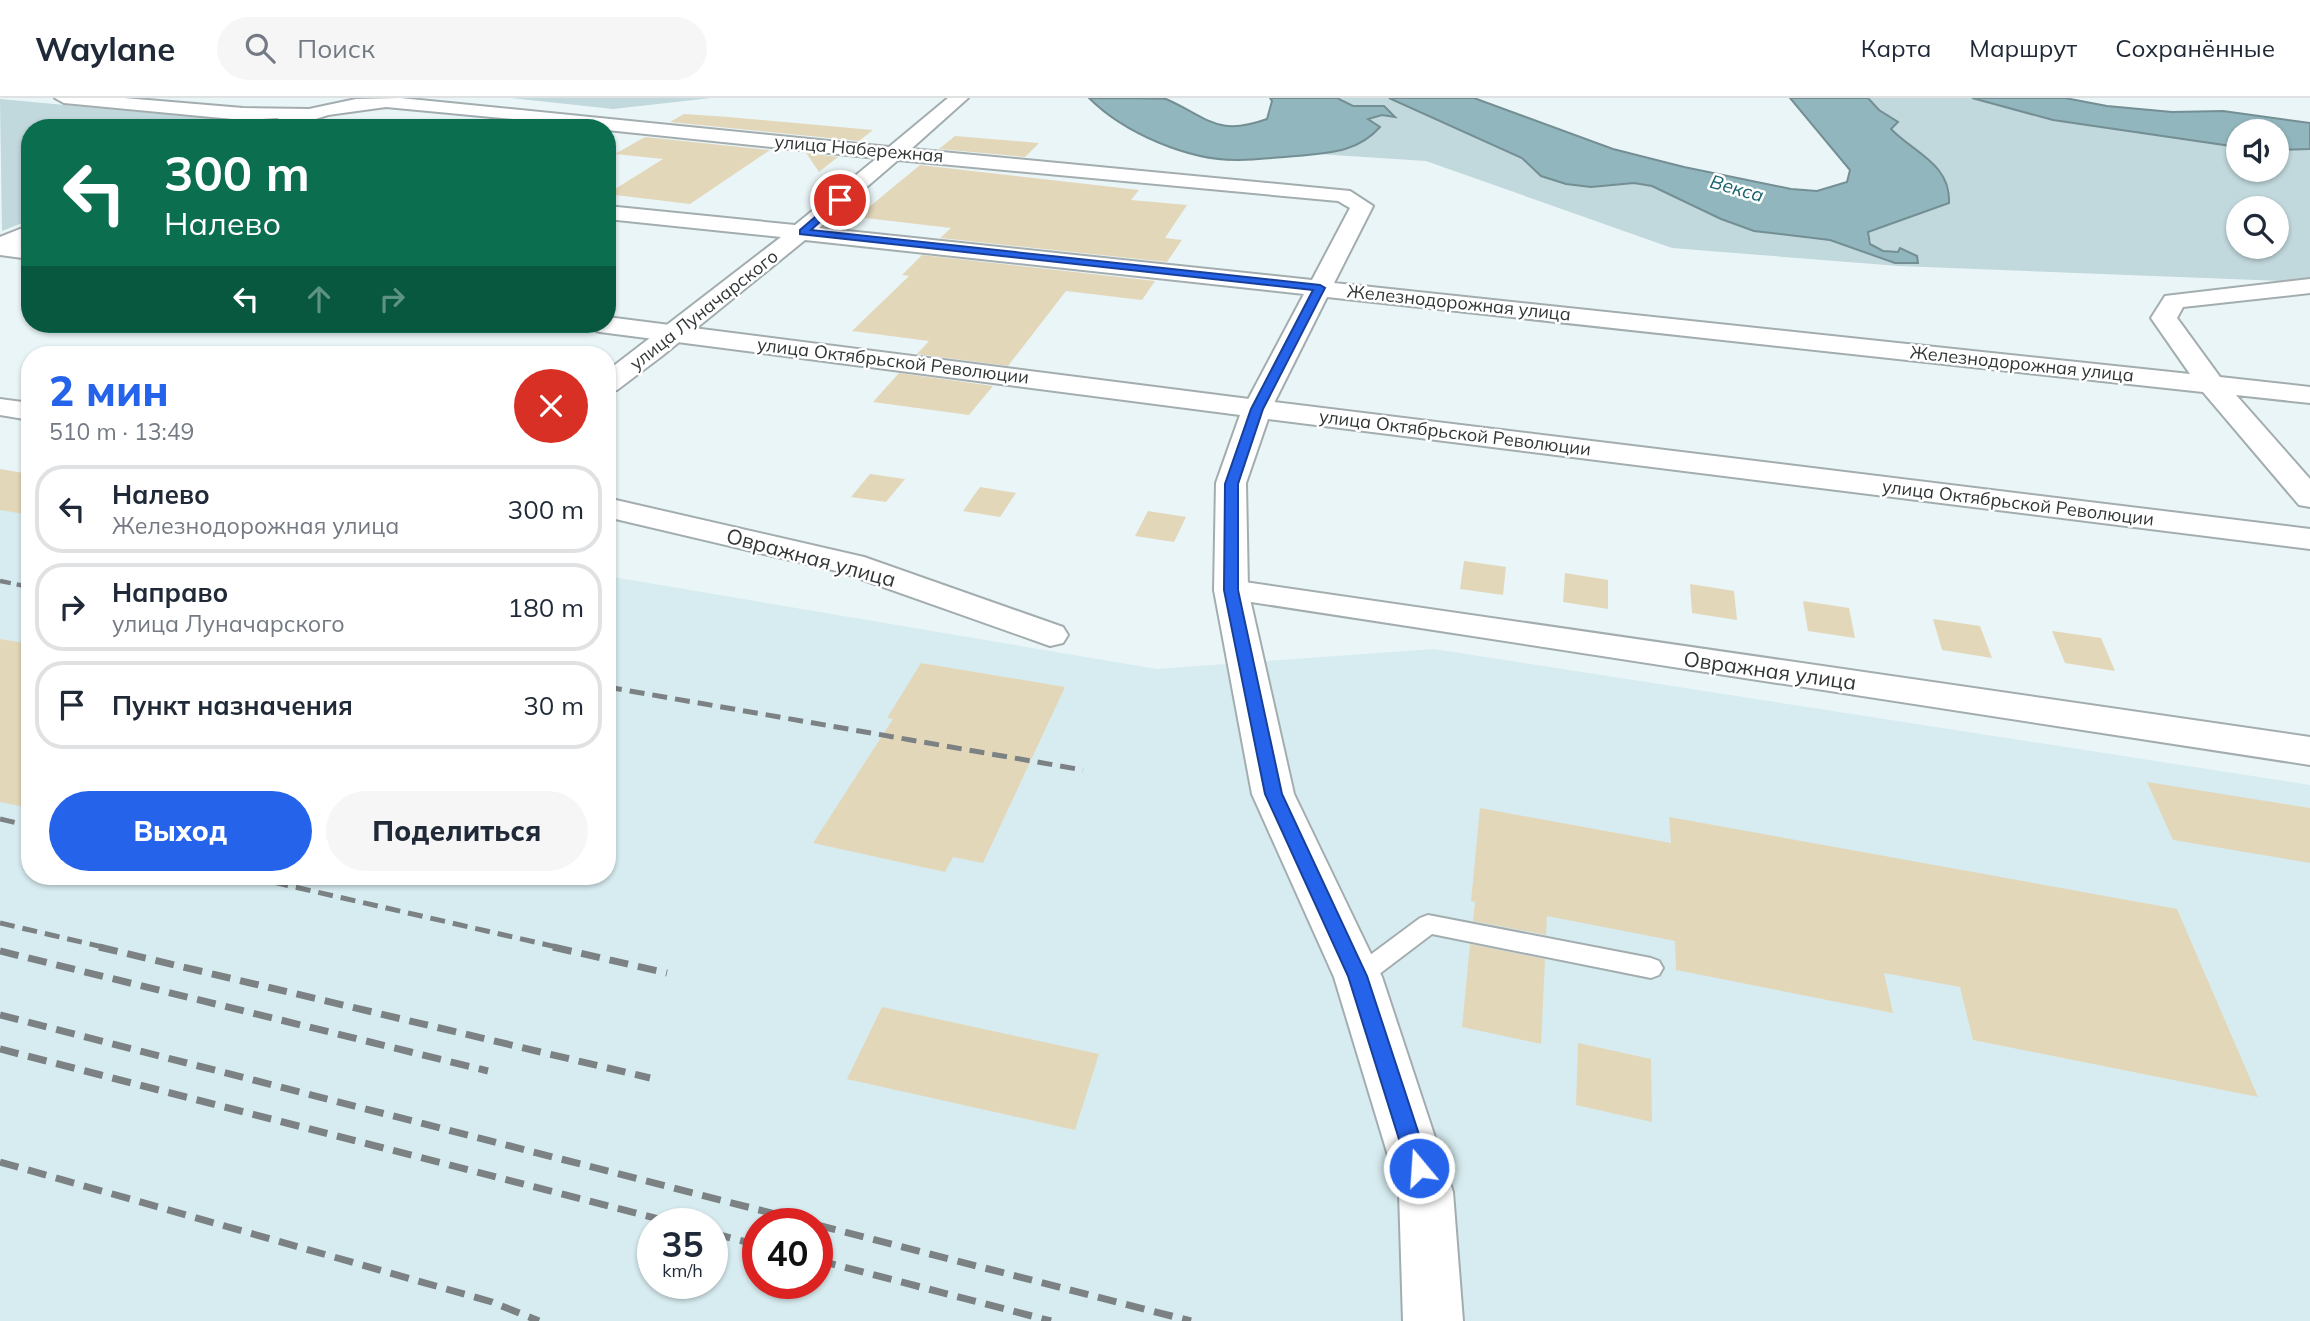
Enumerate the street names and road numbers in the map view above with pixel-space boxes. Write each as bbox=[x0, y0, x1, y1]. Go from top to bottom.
street label: улица Набережная bbox=[774, 130, 944, 167]
street label: улица Луначарского bbox=[625, 244, 783, 375]
street label: Железнодорожная улица bbox=[1346, 279, 1572, 326]
street label: улица Октябрьской Революции bbox=[756, 332, 1030, 389]
street label: Железнодорожная улица bbox=[1909, 340, 2135, 387]
street label: улица Октябрьской Революции bbox=[1318, 404, 1592, 461]
street label: улица Октябрьской Революции bbox=[1881, 474, 2155, 531]
street label: Овражная улица bbox=[724, 522, 899, 592]
street label: Овражная улица bbox=[1682, 645, 1858, 695]

